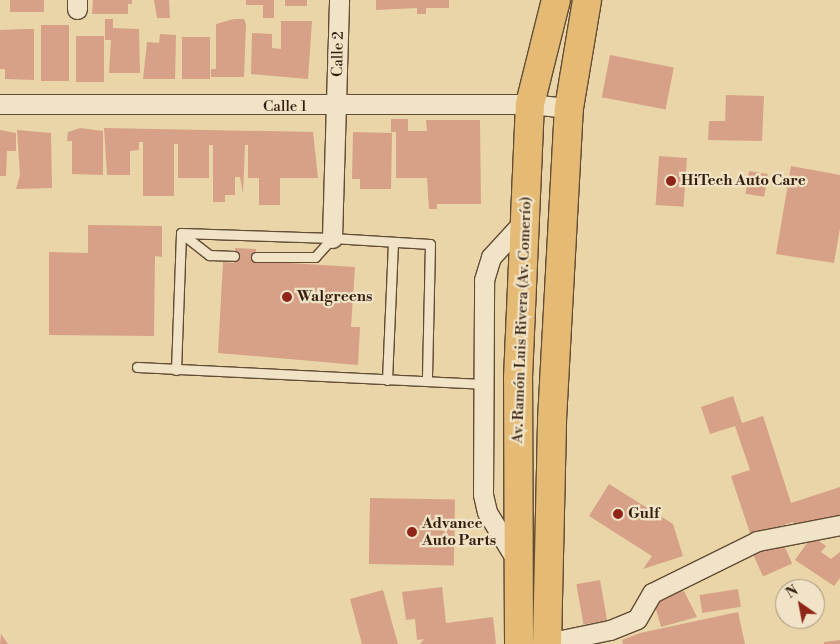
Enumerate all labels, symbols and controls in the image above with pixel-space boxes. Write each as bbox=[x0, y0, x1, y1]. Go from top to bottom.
street label: Calle 2 bbox=[329, 31, 347, 77]
street label: Calle 1 bbox=[263, 98, 307, 116]
place label: HiTech Auto Care bbox=[681, 172, 806, 190]
marker: HiTech Auto Care bbox=[665, 175, 677, 187]
street label: Av. Ramón Luis Rivera (Av. Comerío) bbox=[509, 196, 535, 444]
place label: Walgreens bbox=[297, 288, 372, 306]
marker: Walgreens bbox=[281, 291, 293, 303]
place label: Gulf bbox=[628, 505, 659, 523]
marker: Gulf bbox=[612, 508, 624, 520]
place label: Advance Auto Parts bbox=[422, 514, 496, 549]
marker: Advance Auto Parts bbox=[406, 526, 418, 538]
north arrow bbox=[775, 579, 825, 629]
text: N bbox=[783, 582, 802, 603]

